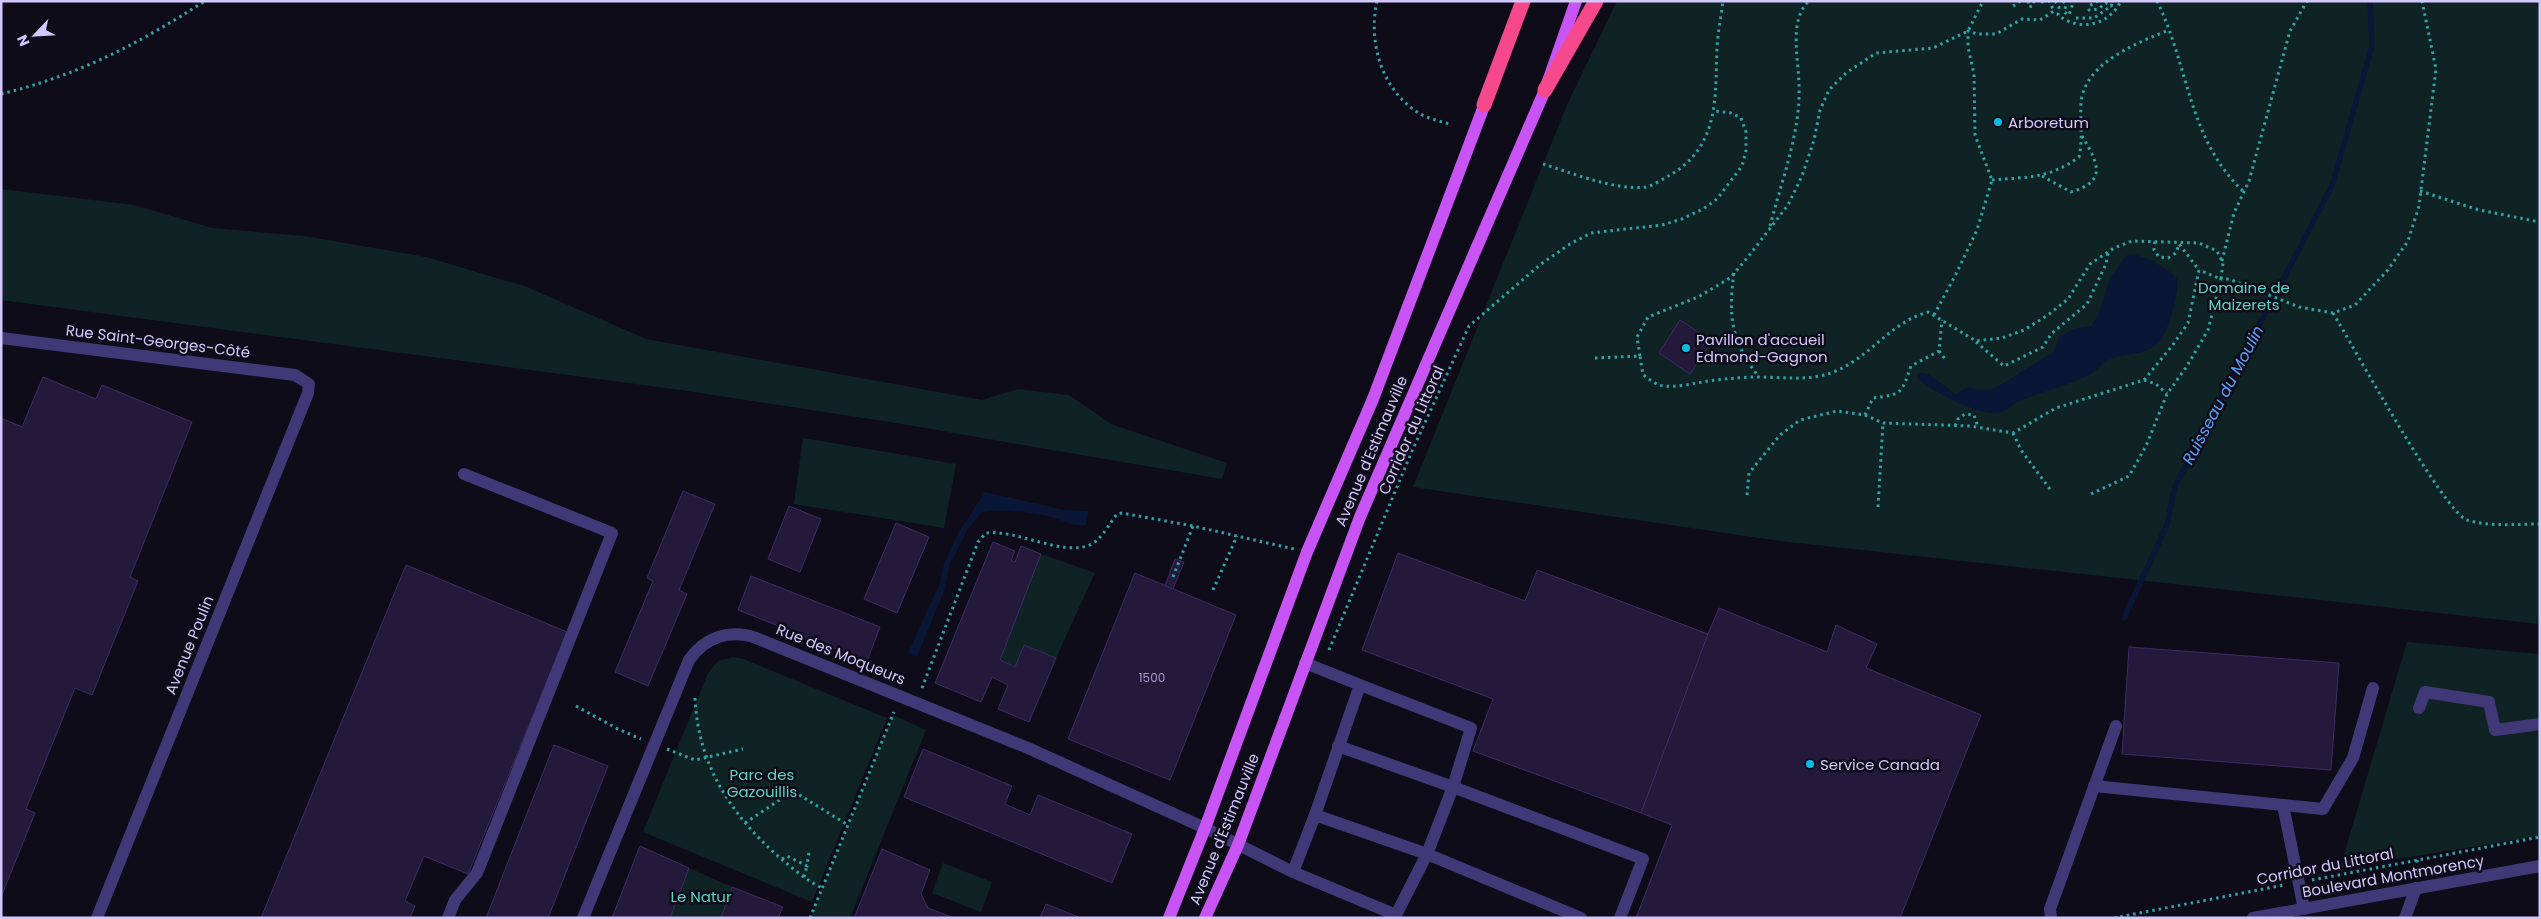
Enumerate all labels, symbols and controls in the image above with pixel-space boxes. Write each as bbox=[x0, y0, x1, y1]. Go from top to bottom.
north arrow bbox=[10, 10, 60, 60]
text: N bbox=[12, 31, 35, 49]
place label: Arboretum bbox=[2008, 112, 2089, 133]
marker: Arboretum bbox=[1992, 116, 2004, 128]
park label: Domaine de Maizerets bbox=[2198, 277, 2290, 315]
street label: Rue Saint-Georges-Côté bbox=[65, 319, 251, 363]
water label: Ruisseau du Moulin bbox=[2177, 321, 2269, 469]
place label: Pavillon d'accueil Edmond-Gagnon bbox=[1696, 329, 1828, 367]
marker: Pavillon d'accueil Edmond-Gagnon bbox=[1680, 342, 1692, 354]
street label: Corridor du Littoral bbox=[1373, 362, 1449, 498]
street label: Avenue d'Estimauville bbox=[1330, 373, 1412, 529]
street label: Avenue Poulin bbox=[160, 592, 218, 698]
street label: Rue des Moqueurs bbox=[773, 618, 909, 690]
house number: 1500 bbox=[1139, 669, 1165, 686]
street label: Avenue d'Estimauville bbox=[1184, 750, 1264, 908]
place label: Service Canada bbox=[1820, 754, 1940, 775]
marker: Service Canada bbox=[1804, 758, 1816, 770]
park label: Parc des Gazouillis bbox=[727, 764, 797, 802]
street label: Corridor du Littoral bbox=[2255, 842, 2395, 890]
street label: Boulevard Montmorency bbox=[2300, 850, 2486, 902]
park label: Le Natur bbox=[670, 886, 732, 907]

